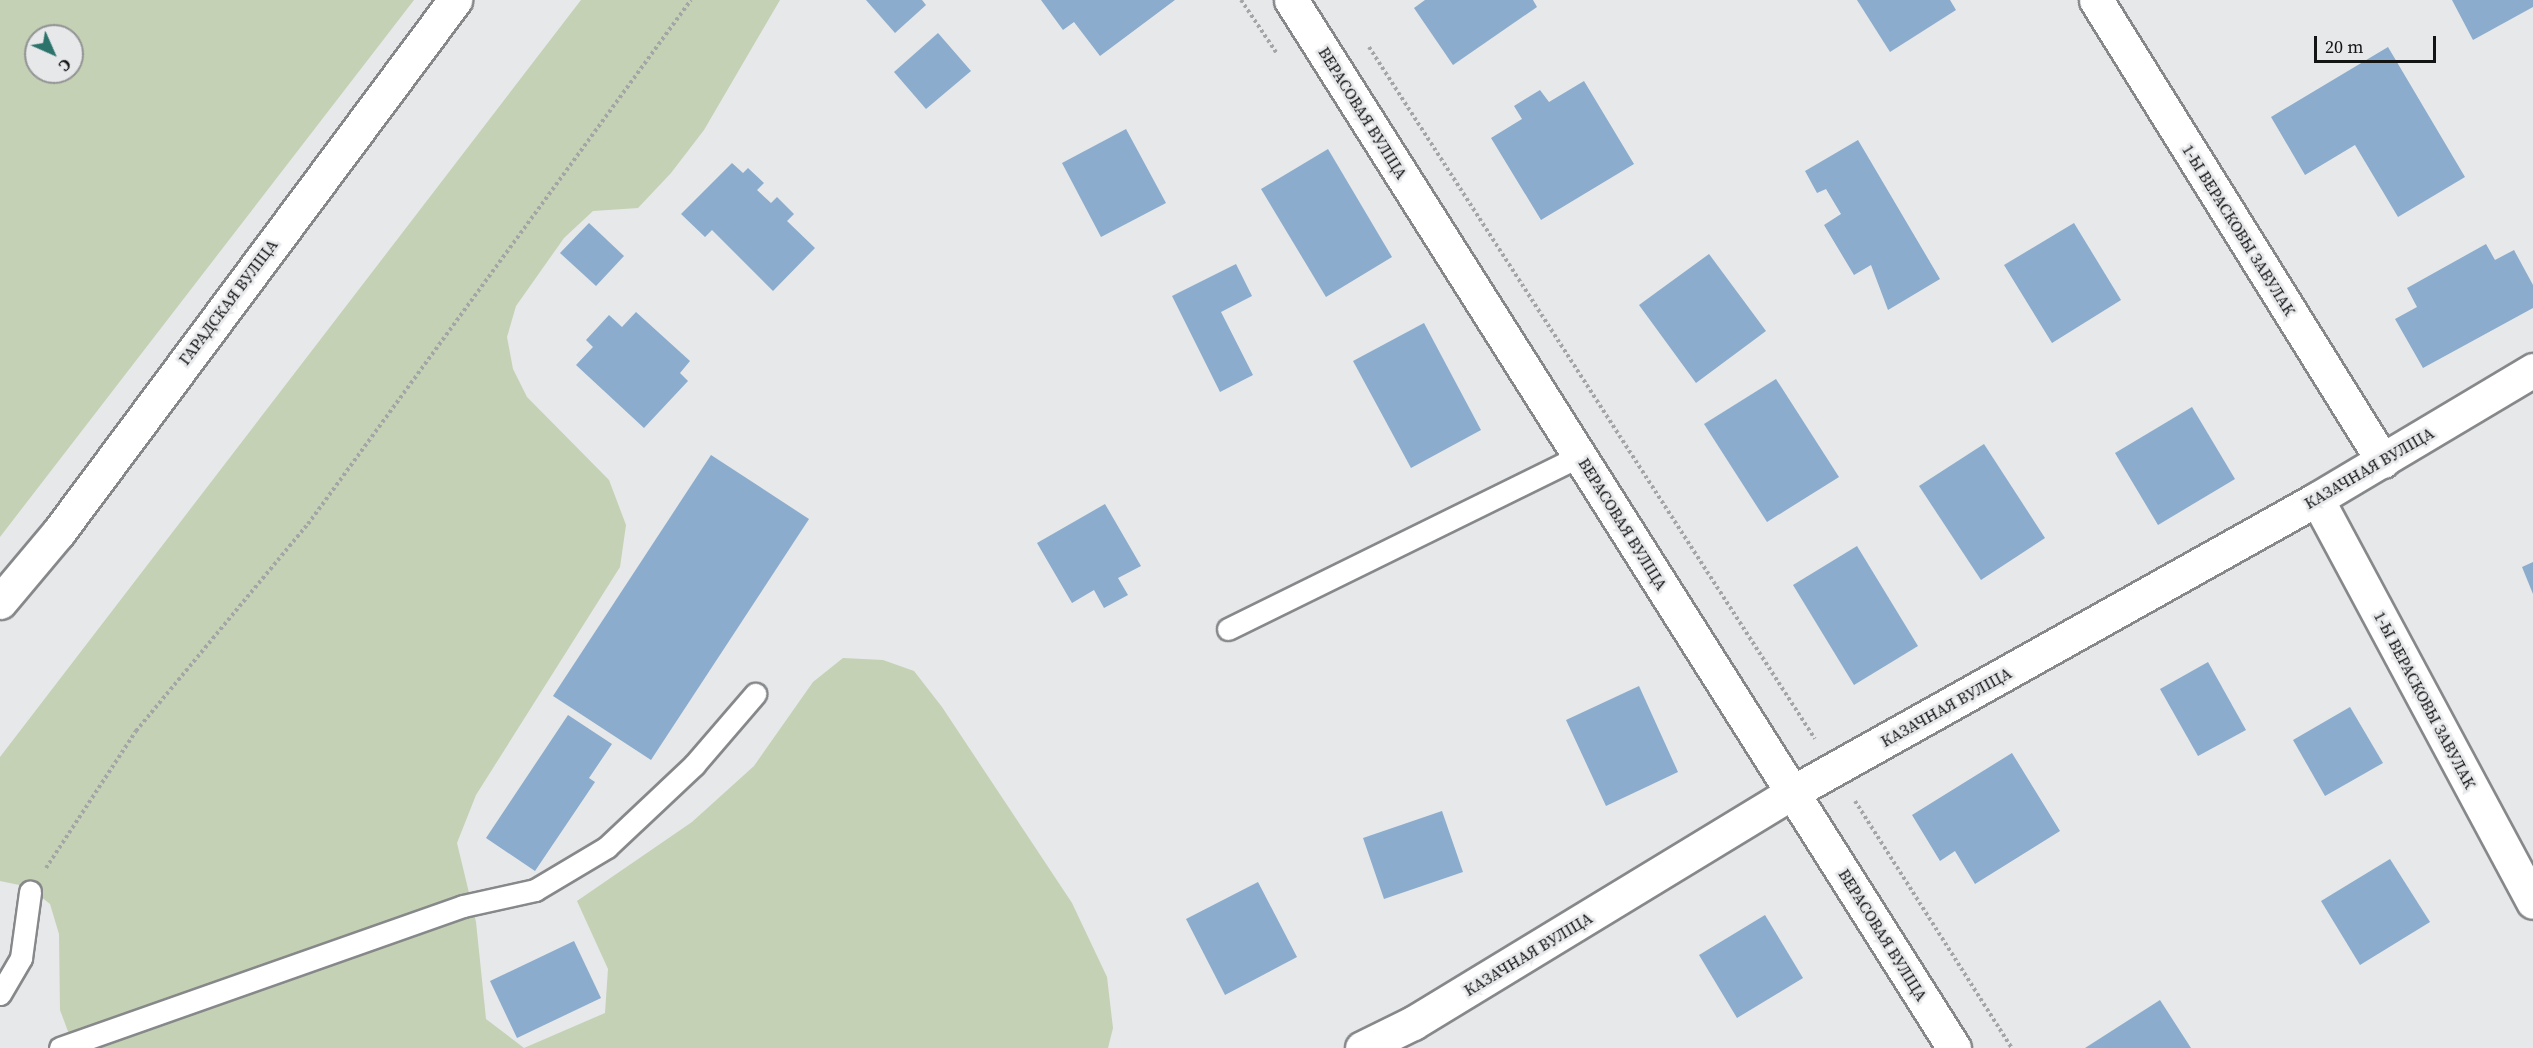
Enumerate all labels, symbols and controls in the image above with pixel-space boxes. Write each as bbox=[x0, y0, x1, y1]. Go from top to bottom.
north arrow bbox=[24, 24, 84, 84]
scale bar bbox=[2317, 24, 2438, 62]
text: 20 m bbox=[2325, 34, 2363, 59]
street label: ВЕРАСОВАЯ ВУЛІЦА bbox=[1315, 43, 1411, 183]
text: С bbox=[54, 54, 77, 77]
street label: 1-Ы ВЕРАСКОВЫ ЗАВУЛАК bbox=[2178, 141, 2300, 319]
street label: ГАРАДСКАЯ ВУЛІЦА bbox=[175, 235, 281, 369]
street label: КАЗАЧНАЯ ВУЛІЦА bbox=[2301, 423, 2437, 513]
street label: ВЕРАСОВАЯ ВУЛІЦА bbox=[1575, 454, 1671, 594]
street label: 1-Ы ВЕРАСКОВЫ ЗАВУЛАК bbox=[2370, 608, 2480, 792]
street label: КАЗАЧНАЯ ВУЛІЦА bbox=[1877, 663, 2015, 751]
street label: ВЕРАСОВАЯ ВУЛІЦА bbox=[1835, 865, 1931, 1005]
street label: КАЗАЧНАЯ ВУЛІЦА bbox=[1460, 908, 1596, 1000]

